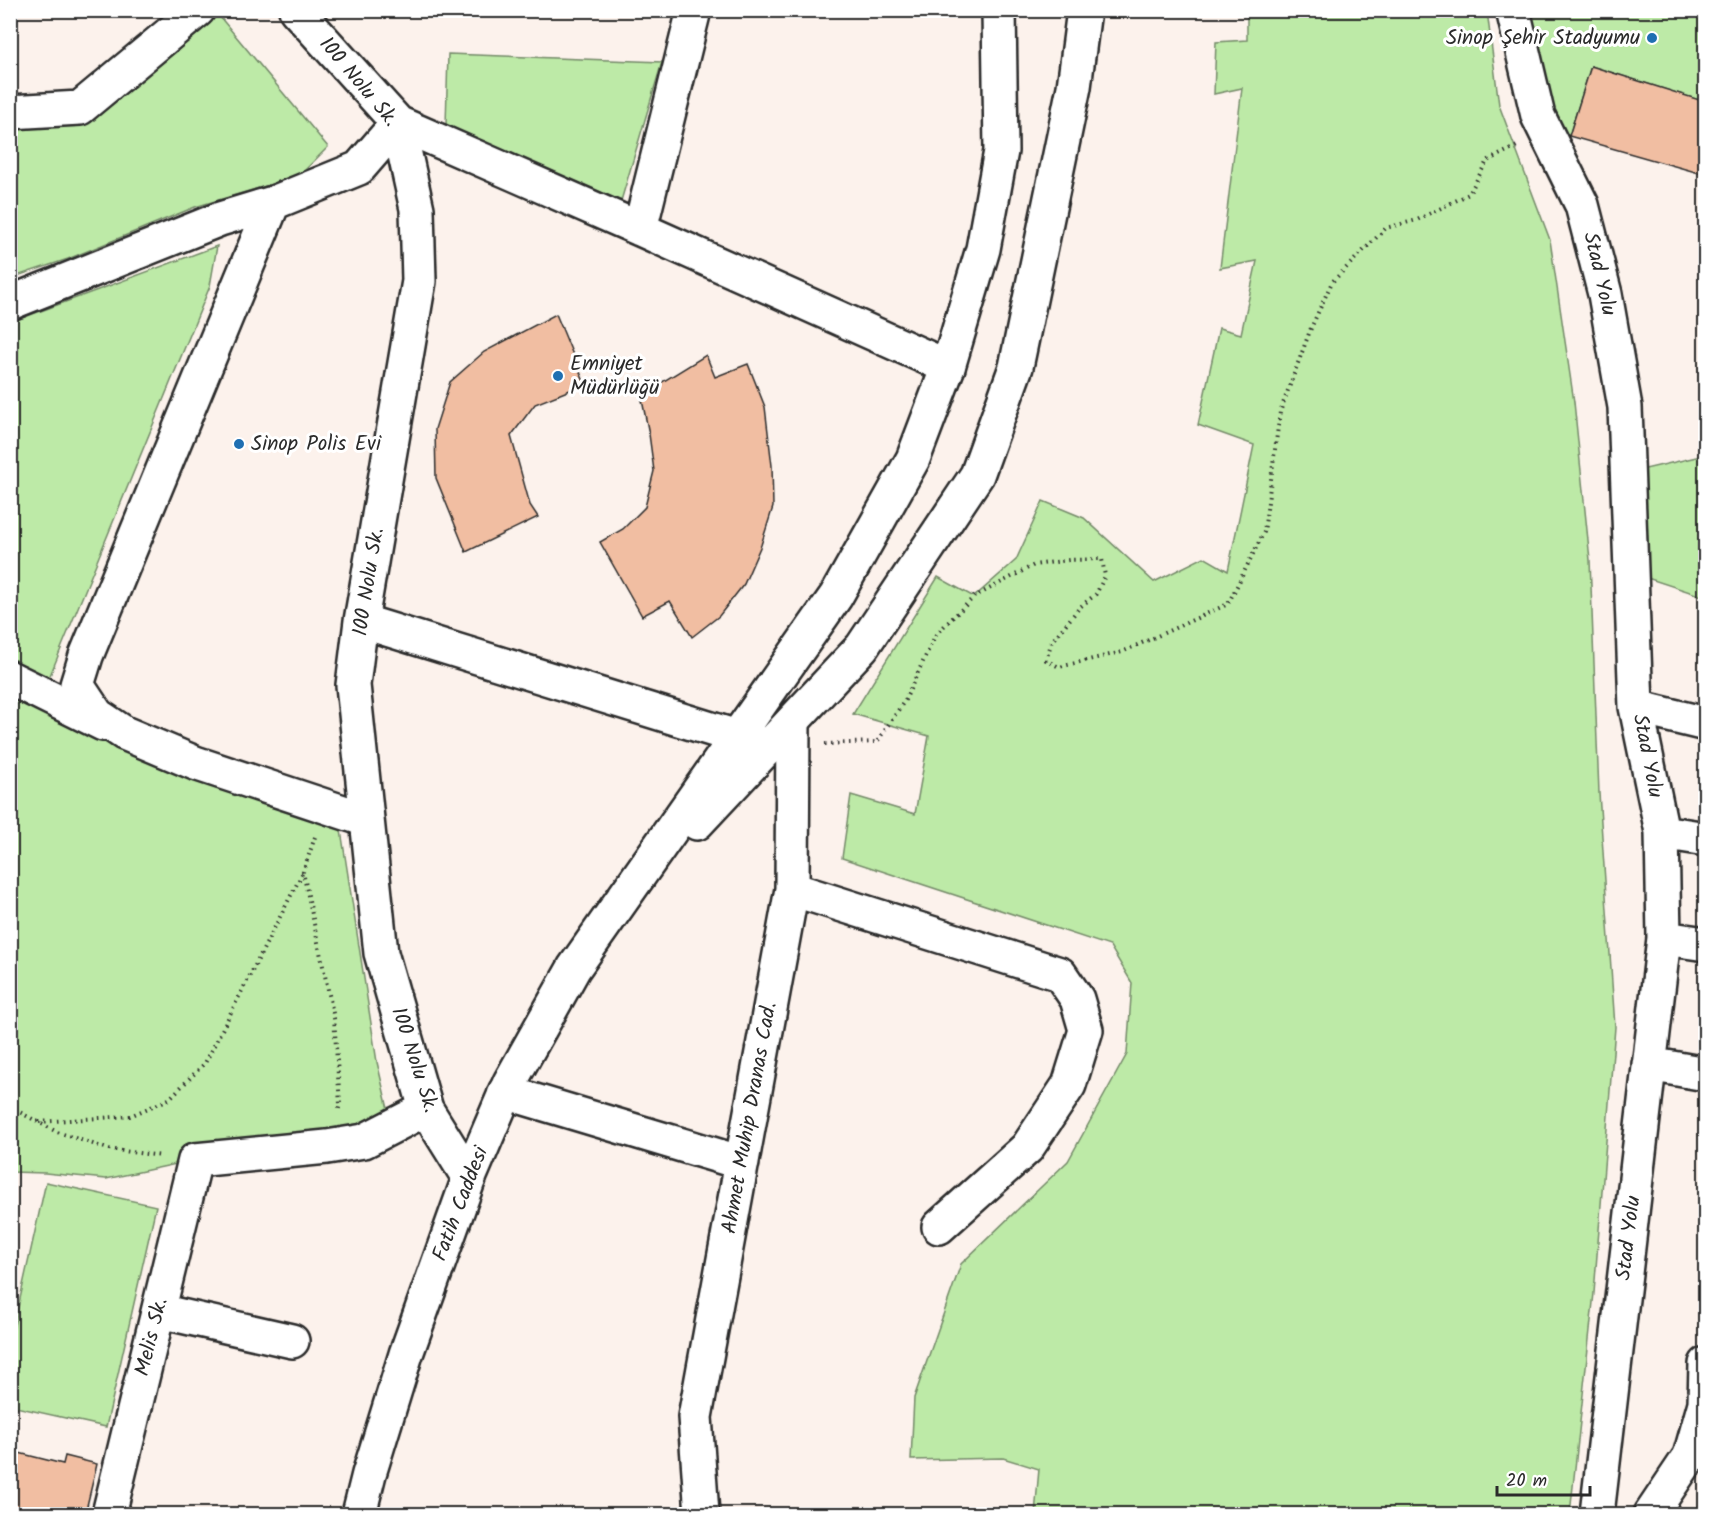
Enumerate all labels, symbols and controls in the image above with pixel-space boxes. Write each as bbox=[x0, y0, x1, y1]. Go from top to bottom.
place label: Sinop Şehir Stadyumu bbox=[1446, 22, 1640, 55]
street label: 100 Nolu Sk. bbox=[310, 29, 406, 135]
marker: Sinop Şehir Stadyumu bbox=[1645, 31, 1659, 45]
street label: Stad Yolu bbox=[1573, 229, 1625, 319]
place label: Emniyet Müdürlüğü bbox=[570, 348, 659, 405]
marker: Emniyet Müdürlüğü bbox=[551, 369, 565, 383]
place label: Sinop Polis Evi bbox=[251, 428, 382, 461]
marker: Sinop Polis Evi bbox=[232, 437, 246, 451]
street label: 100 Nolu Sk. bbox=[344, 525, 394, 639]
street label: Stad Yolu bbox=[1623, 711, 1671, 801]
street label: Ahmet Muhip Dranas Cad. bbox=[713, 1000, 787, 1236]
street label: 100 Nolu Sk. bbox=[381, 1003, 447, 1117]
street label: Fatih Caddesi bbox=[424, 1141, 498, 1266]
street label: Stad Yolu bbox=[1607, 1194, 1651, 1282]
street label: Melis Sk. bbox=[126, 1294, 178, 1380]
scale bar bbox=[1497, 1459, 1590, 1497]
text: 20 m bbox=[1506, 1467, 1547, 1496]

